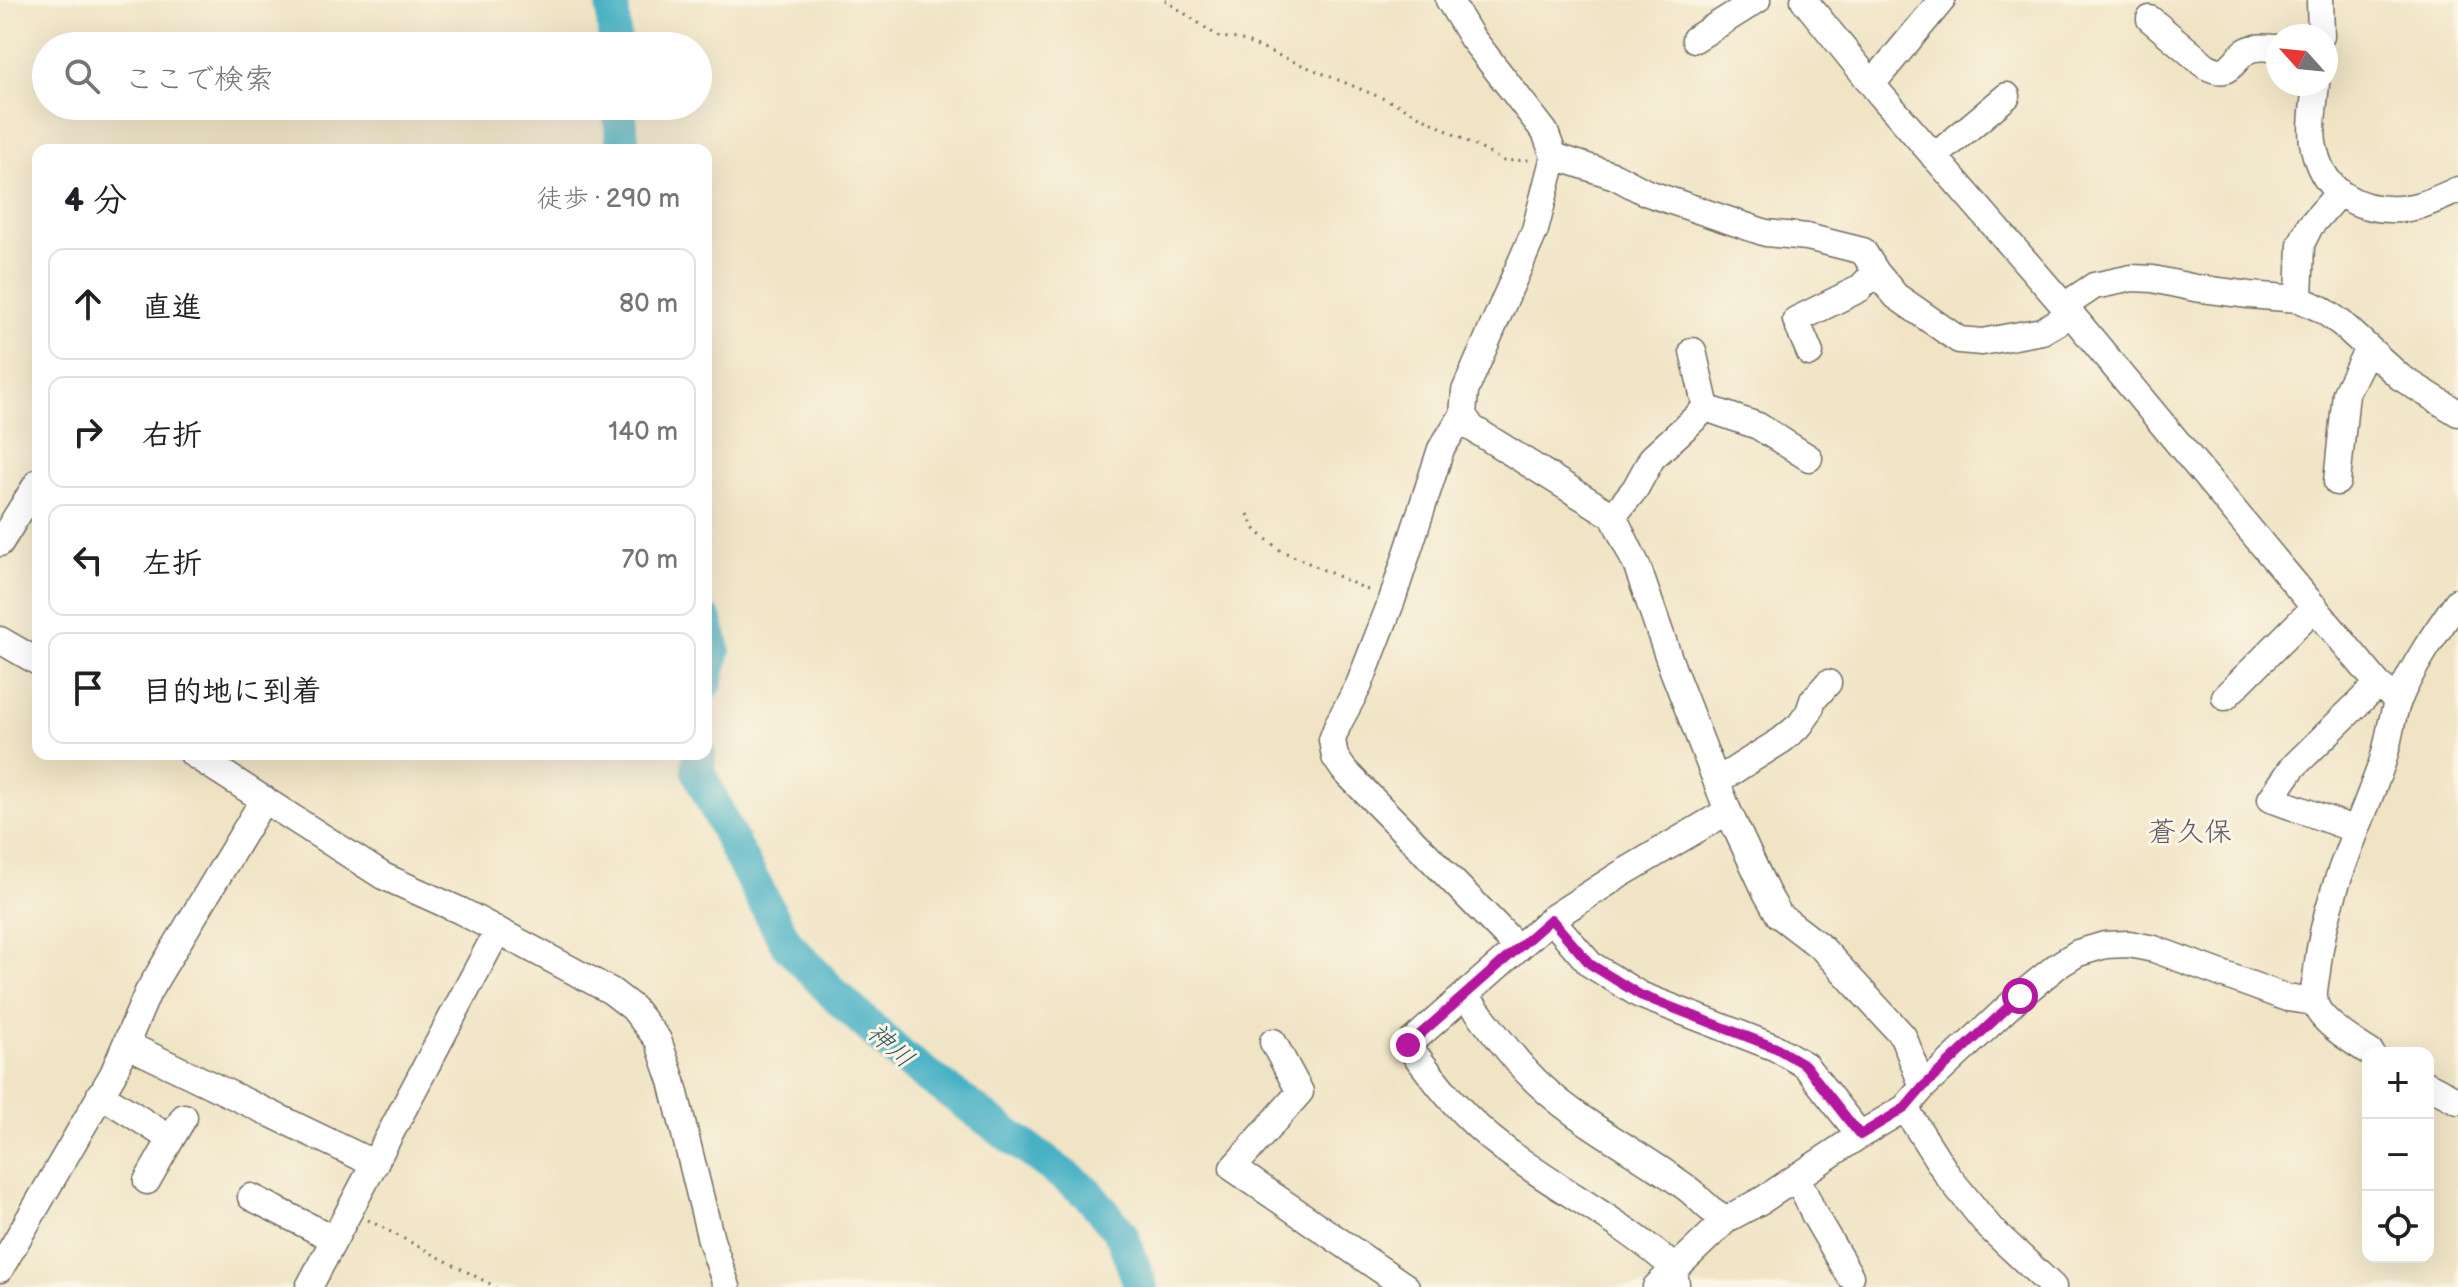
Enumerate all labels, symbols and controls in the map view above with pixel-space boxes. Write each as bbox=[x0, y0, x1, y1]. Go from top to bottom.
north arrow bbox=[2266, 24, 2338, 96]
search box bbox=[32, 32, 712, 120]
icon: search bbox=[60, 54, 104, 98]
text: ここで検索 bbox=[124, 62, 274, 98]
text: 4 分 bbox=[64, 180, 127, 221]
text: 徒歩 · 290 m bbox=[537, 184, 680, 215]
icon: ahead bbox=[66, 282, 110, 326]
text: 80 m bbox=[619, 289, 678, 320]
text: 直進 bbox=[142, 290, 202, 326]
icon: right bbox=[66, 410, 110, 454]
text: 140 m bbox=[608, 417, 678, 448]
text: 右折 bbox=[142, 418, 202, 454]
icon: left bbox=[66, 538, 110, 582]
text: 70 m bbox=[621, 545, 678, 576]
text: 左折 bbox=[142, 546, 202, 582]
icon: arrive bbox=[66, 666, 110, 710]
text: 目的地に到着 bbox=[142, 674, 322, 710]
district label: 蒼久保 bbox=[2148, 816, 2232, 849]
route start bbox=[2002, 978, 2038, 1014]
water label: 神川 bbox=[860, 1017, 920, 1075]
route end bbox=[1390, 1027, 1426, 1063]
map controls bbox=[2362, 1047, 2434, 1263]
button: + bbox=[2362, 1047, 2434, 1119]
button: − bbox=[2362, 1119, 2434, 1191]
button: locate bbox=[2362, 1191, 2434, 1263]

